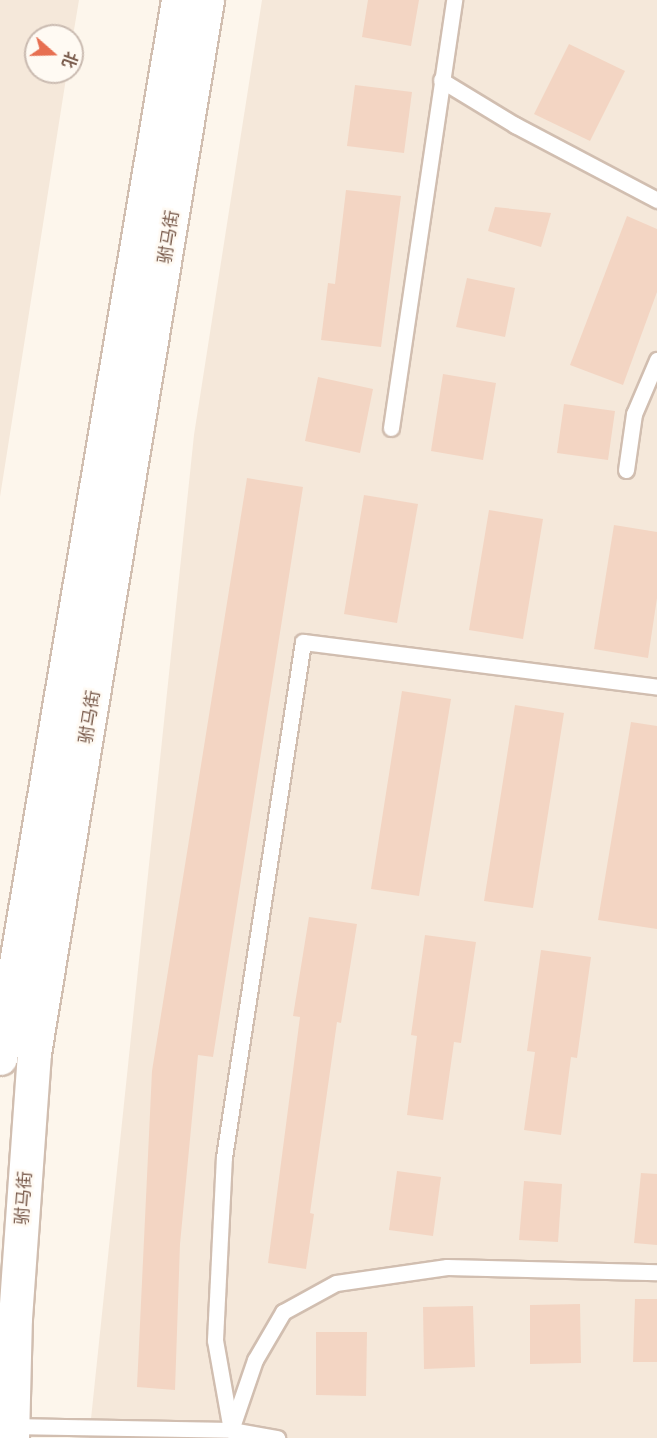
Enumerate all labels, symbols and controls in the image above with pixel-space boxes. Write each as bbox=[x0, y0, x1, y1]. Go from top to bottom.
north arrow bbox=[24, 24, 84, 84]
text: 北 bbox=[59, 49, 80, 70]
street label: 驸马街 bbox=[154, 209, 184, 265]
street label: 驸马街 bbox=[75, 689, 105, 745]
street label: 驸马街 bbox=[11, 1170, 37, 1226]

